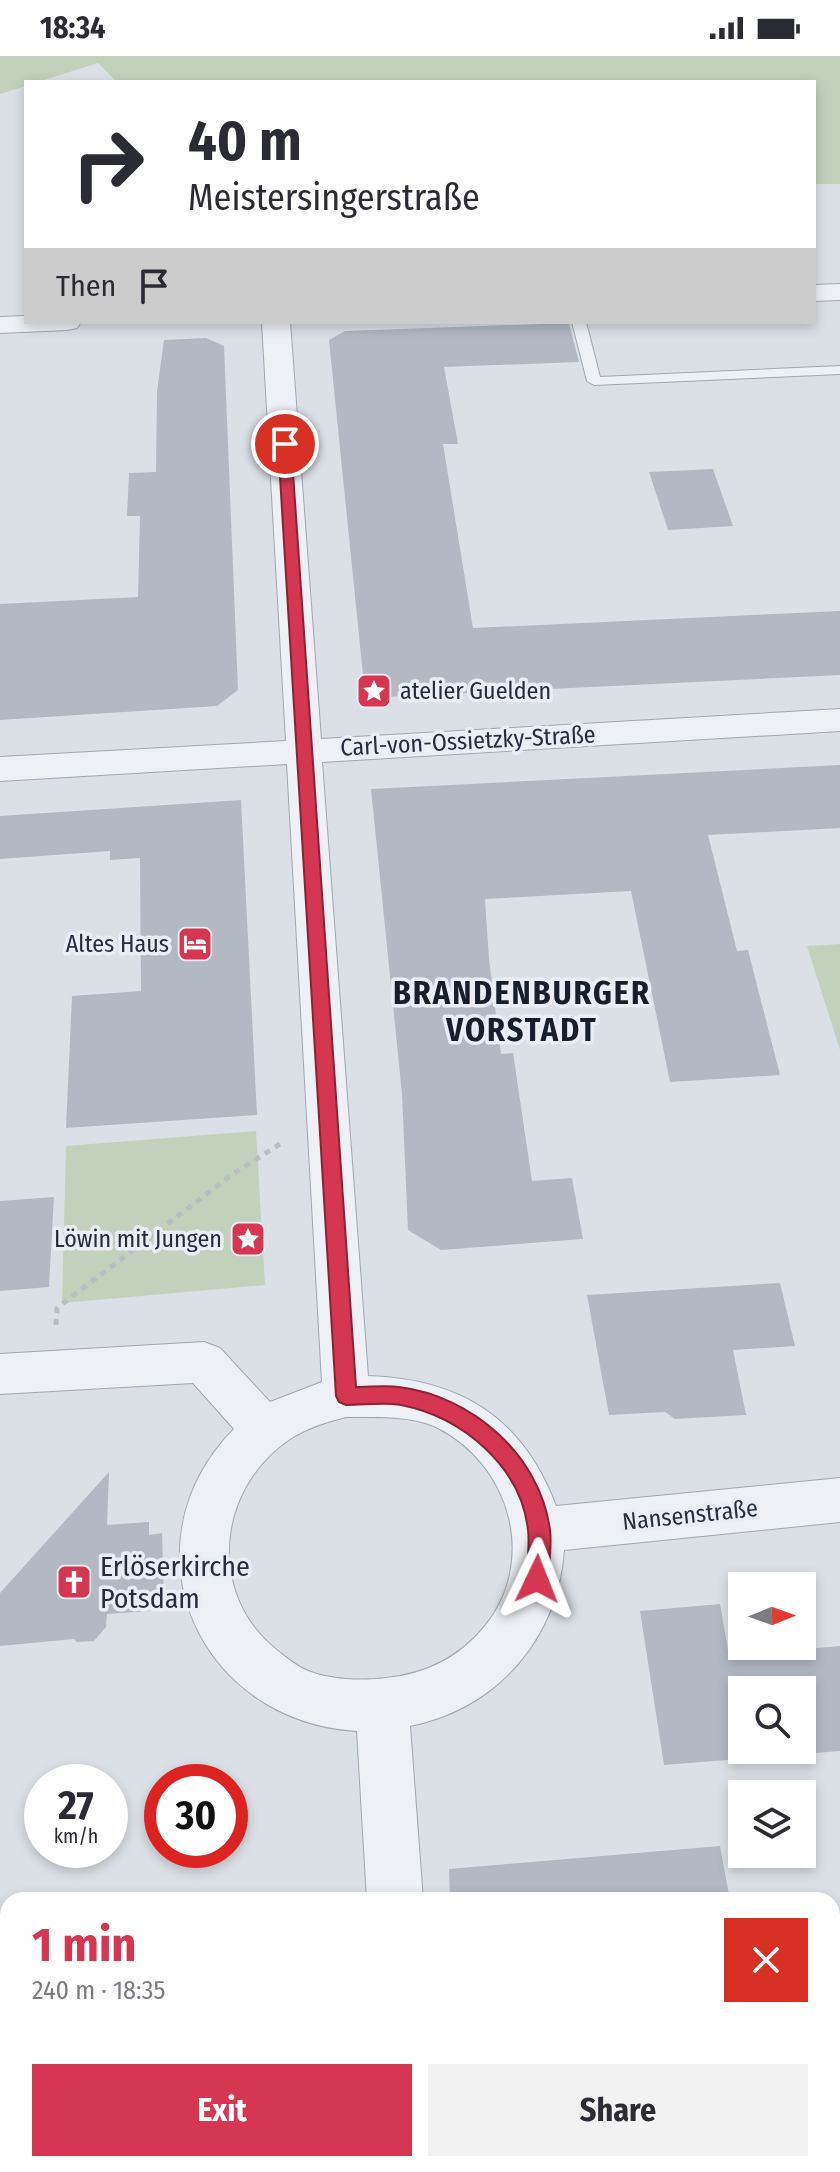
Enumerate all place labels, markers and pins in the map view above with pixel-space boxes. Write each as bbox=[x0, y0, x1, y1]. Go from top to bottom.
pin bbox=[251, 410, 319, 478]
place icon: atelier Guelden bbox=[355, 672, 393, 710]
place label: atelier Guelden bbox=[400, 677, 551, 705]
hotel icon: Altes Haus bbox=[176, 925, 214, 963]
place label: Altes Haus bbox=[66, 930, 169, 958]
place icon: Löwin mit Jungen bbox=[229, 1220, 267, 1258]
place label: Löwin mit Jungen bbox=[54, 1225, 222, 1253]
place label: Erlöserkirche Potsdam bbox=[100, 1550, 250, 1615]
church icon: Erlöserkirche Potsdam bbox=[55, 1563, 93, 1601]

